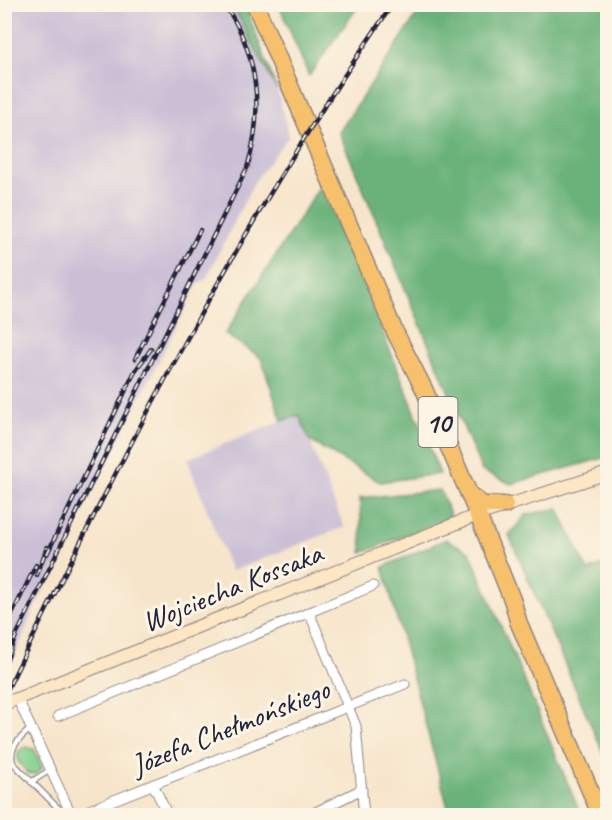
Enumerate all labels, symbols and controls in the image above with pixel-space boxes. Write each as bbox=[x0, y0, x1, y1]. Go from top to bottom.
road number: 10 bbox=[418, 397, 458, 447]
street label: Wojciecha Kossaka bbox=[136, 533, 329, 640]
street label: Józefa Chełmońskiego bbox=[123, 669, 336, 785]

